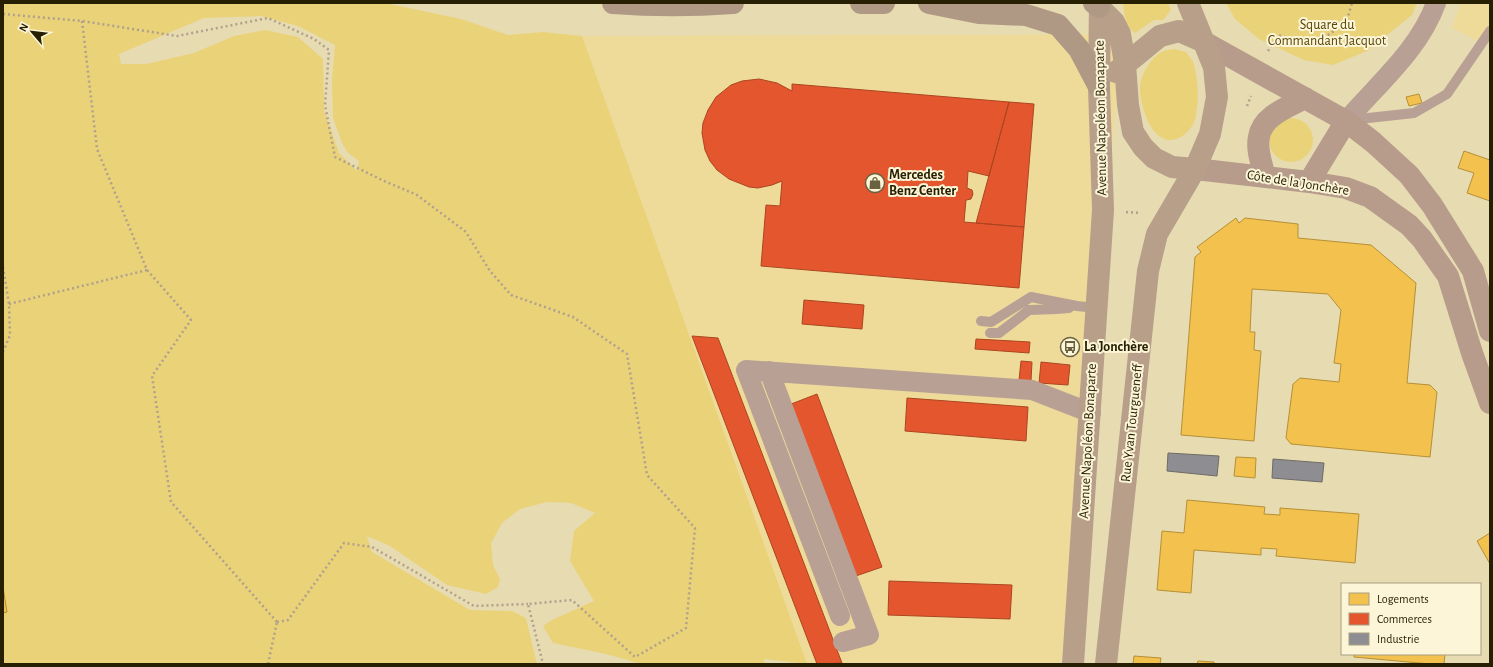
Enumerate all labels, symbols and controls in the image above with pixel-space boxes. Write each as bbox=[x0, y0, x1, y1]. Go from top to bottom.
north arrow bbox=[12, 12, 52, 52]
park label: Square du Commandant Jacquot bbox=[1268, 18, 1387, 48]
text: N bbox=[17, 22, 30, 34]
street label: Avenue Napoléon Bonaparte bbox=[1093, 40, 1109, 196]
place label: Mercedes Benz Center bbox=[889, 168, 956, 198]
street label: Côte de la Jonchère bbox=[1246, 168, 1350, 198]
shop icon: Mercedes Benz Center bbox=[864, 172, 886, 194]
bus stop icon: La Jonchère bbox=[1059, 336, 1081, 358]
place label: La Jonchère bbox=[1084, 340, 1149, 354]
street label: Avenue Napoléon Bonaparte bbox=[1077, 363, 1099, 519]
street label: Rue Yvan Tourgueneff bbox=[1119, 363, 1145, 483]
legend bbox=[1341, 583, 1481, 655]
text: Logements bbox=[1377, 593, 1429, 605]
text: Commerces bbox=[1377, 613, 1432, 625]
text: Industrie bbox=[1377, 633, 1419, 645]

